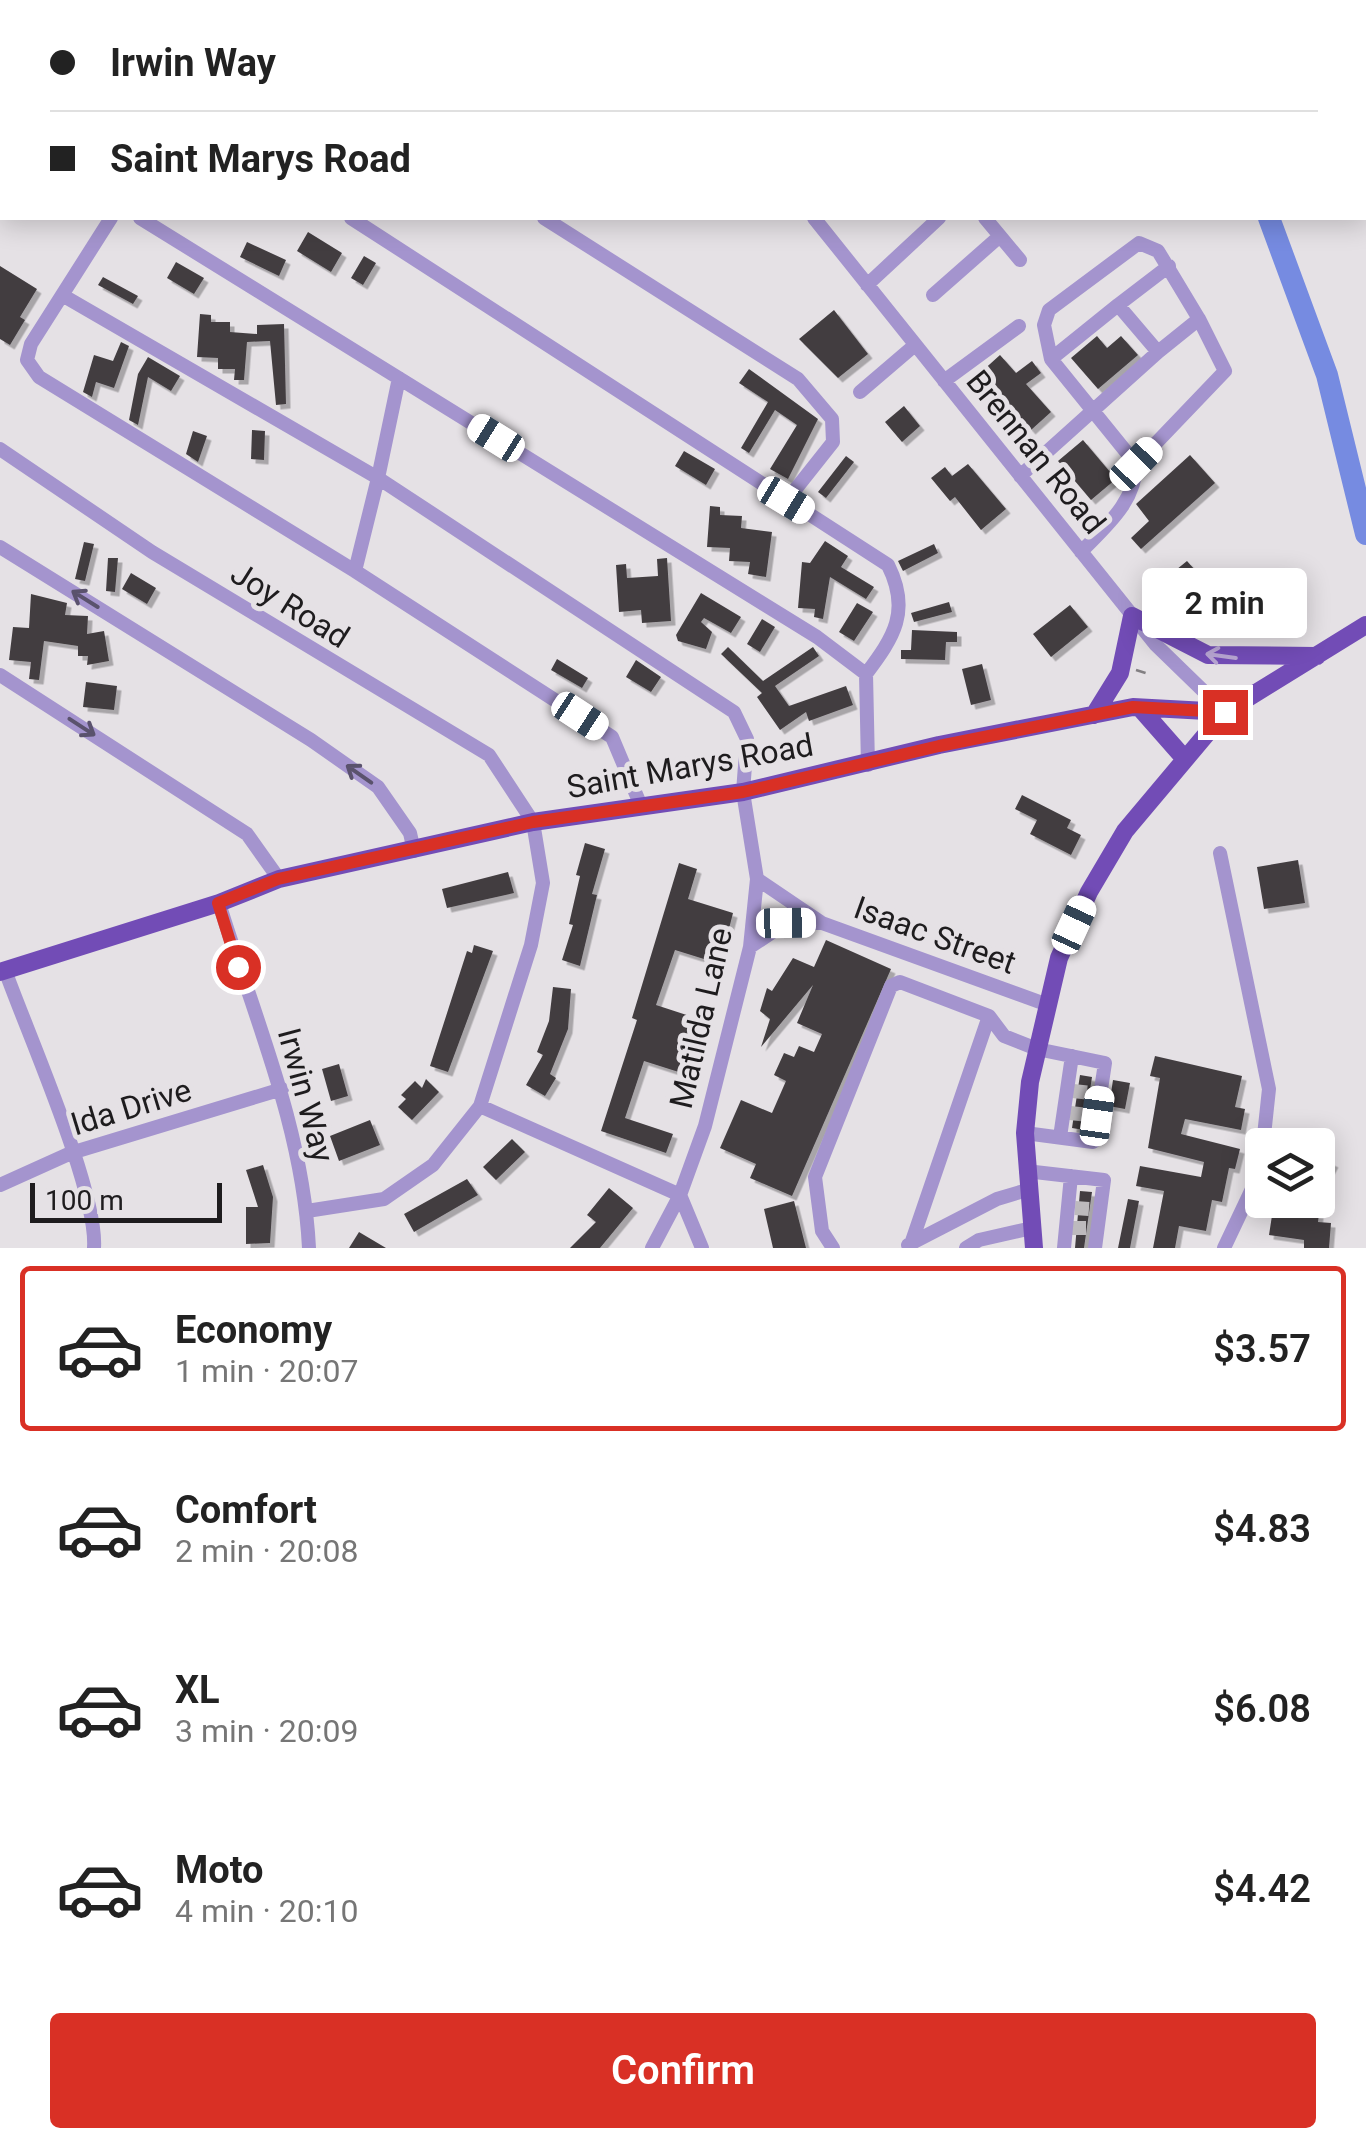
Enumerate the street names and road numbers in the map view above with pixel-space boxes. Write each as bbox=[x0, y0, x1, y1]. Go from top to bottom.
street label: Brennan Road bbox=[959, 363, 1113, 541]
street label: Joy Road bbox=[224, 554, 356, 656]
street label: Saint Marys Road bbox=[564, 726, 816, 806]
street label: Isaac Street bbox=[849, 888, 1021, 982]
street label: Matilda Lane bbox=[662, 924, 740, 1112]
street label: Irwin Way bbox=[270, 1024, 342, 1166]
street label: Ida Drive bbox=[66, 1071, 196, 1143]

